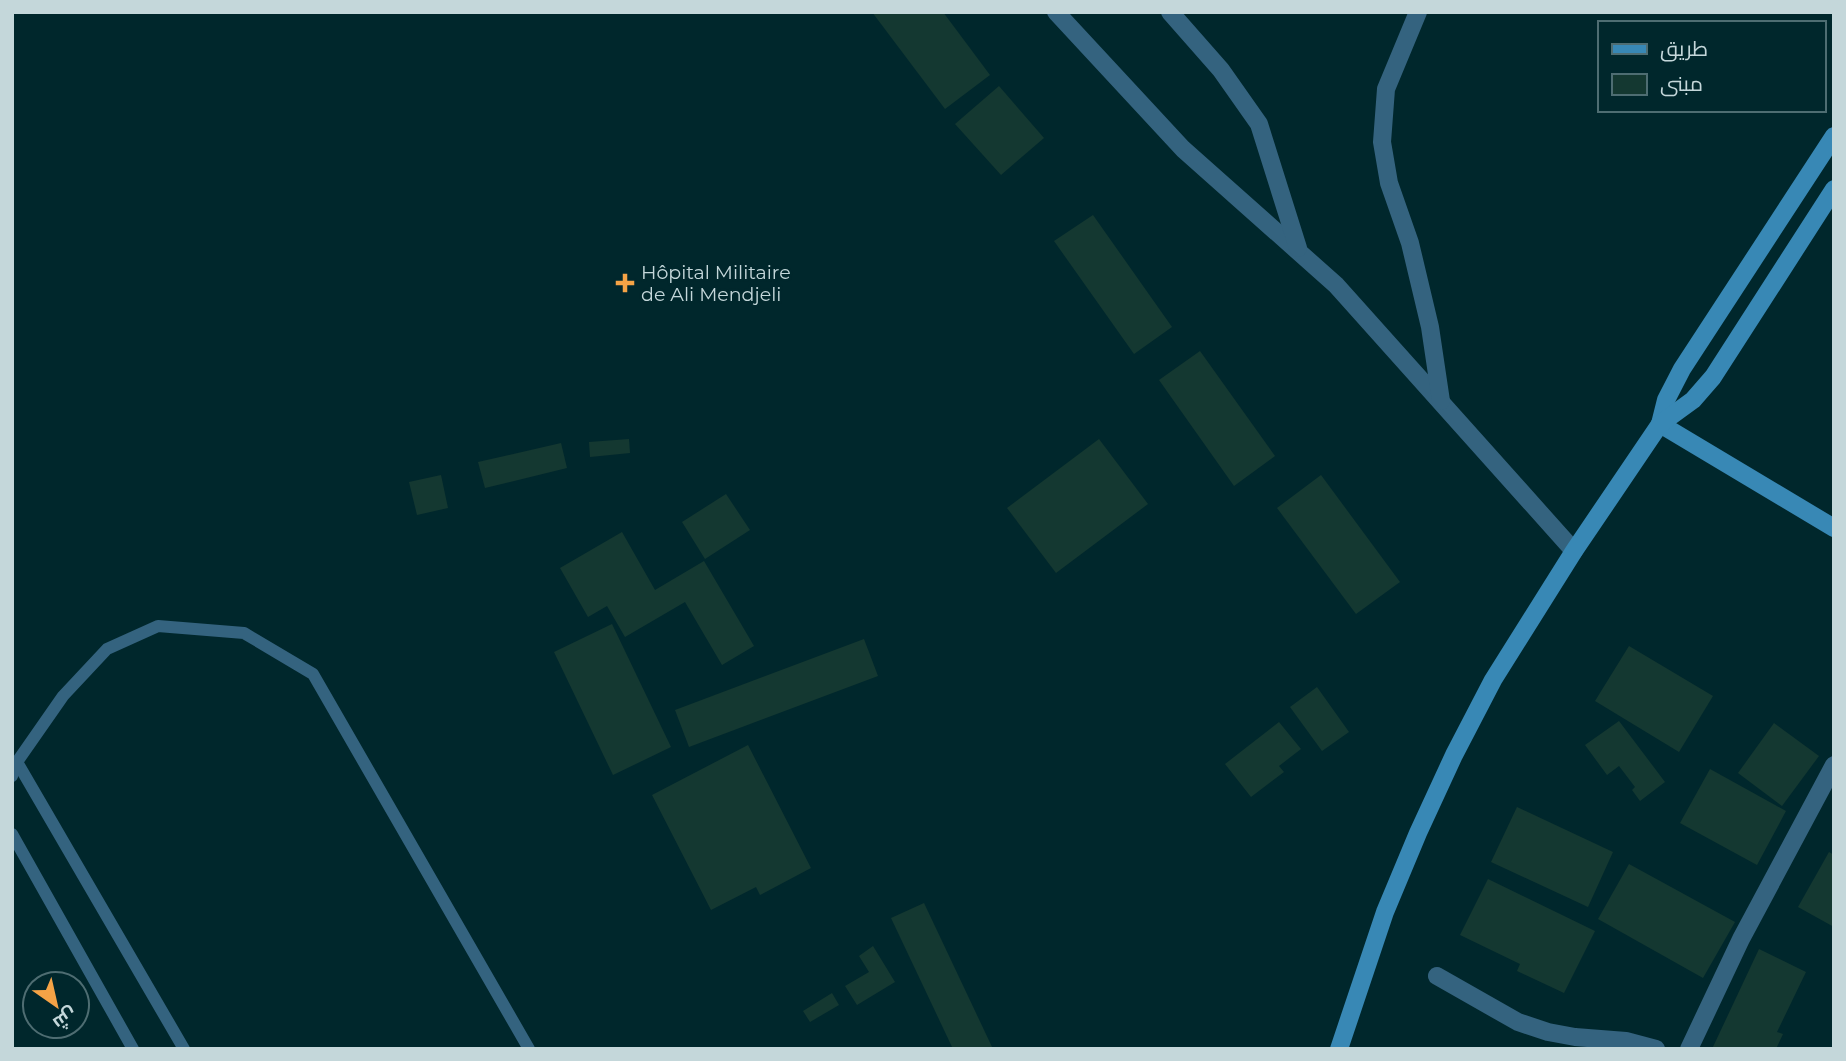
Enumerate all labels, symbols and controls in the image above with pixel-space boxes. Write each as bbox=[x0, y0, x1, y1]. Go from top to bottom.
legend bbox=[1598, 21, 1825, 112]
text: طريق bbox=[1660, 36, 1708, 62]
text: مبنى bbox=[1660, 71, 1703, 97]
place label: Hôpital Militaire de Ali Mendjeli bbox=[641, 261, 791, 306]
marker: Hôpital Militaire de Ali Mendjeli bbox=[615, 273, 635, 293]
north arrow bbox=[21, 970, 91, 1040]
text: ش bbox=[49, 1002, 82, 1035]

